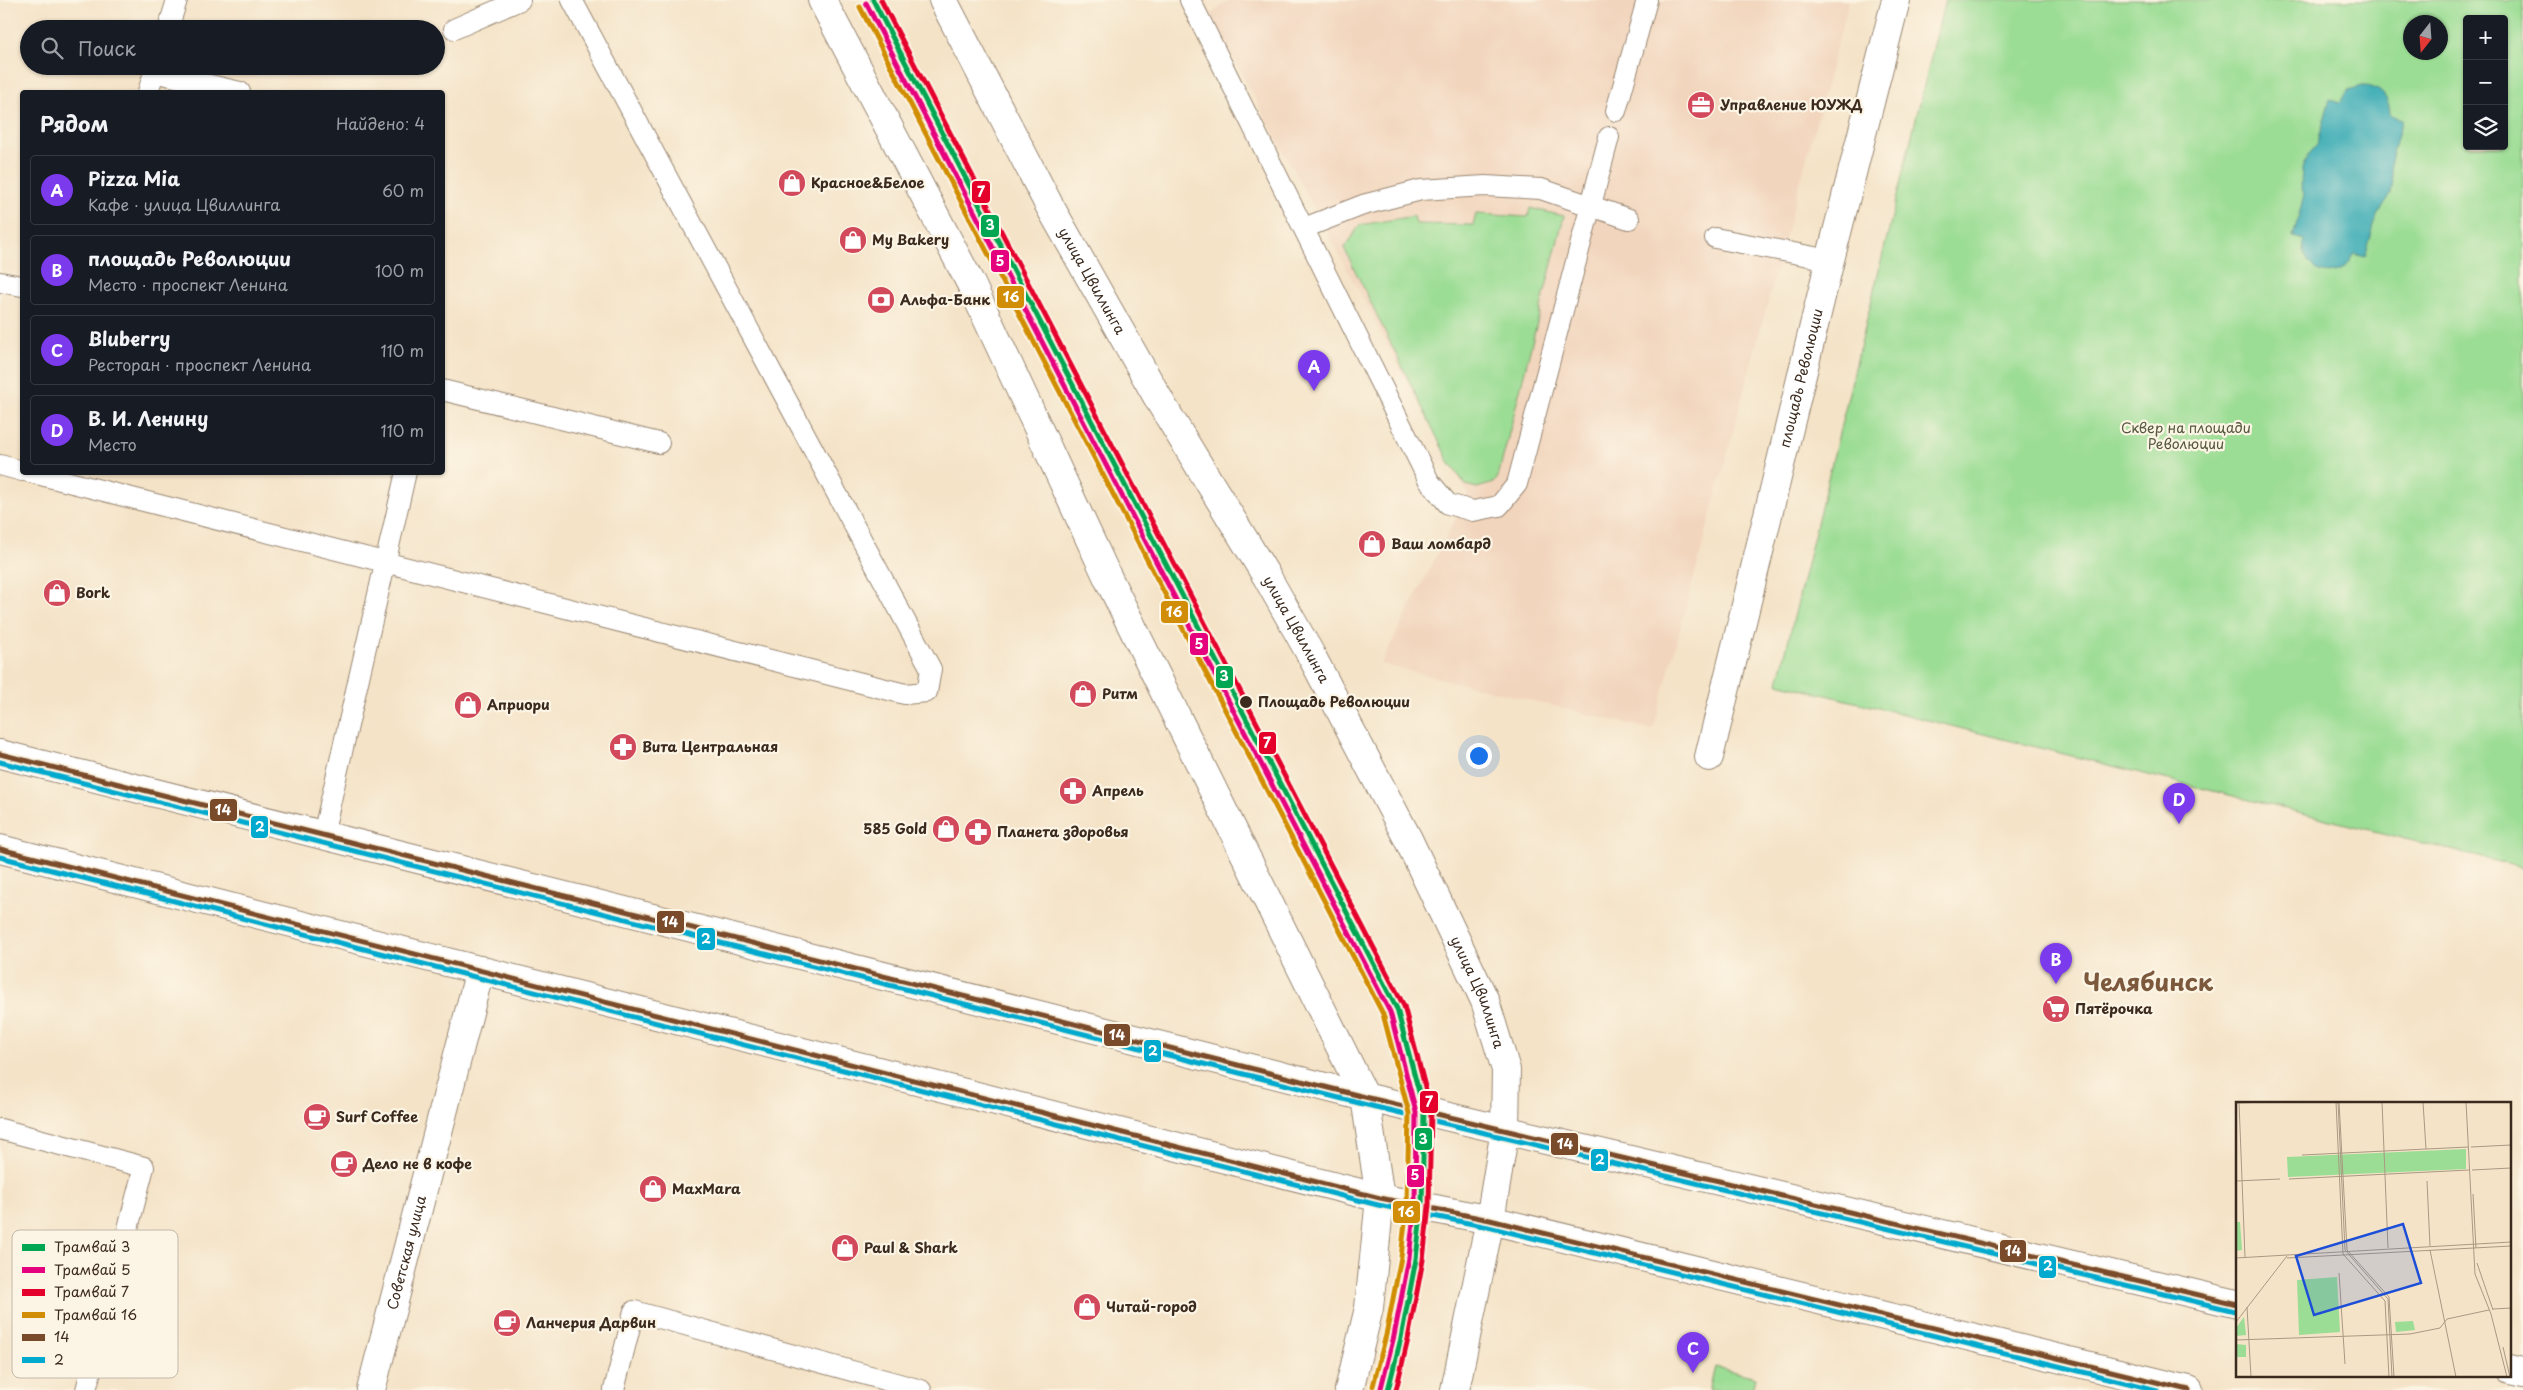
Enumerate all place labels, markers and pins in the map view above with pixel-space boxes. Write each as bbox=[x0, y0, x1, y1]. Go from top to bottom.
office icon: Управление ЮУЖД bbox=[1686, 90, 1716, 120]
place label: Управление ЮУЖД bbox=[1720, 94, 1863, 115]
shop icon: Красное&Белое bbox=[777, 168, 807, 198]
place label: Красное&Белое bbox=[811, 172, 925, 193]
shop icon: My Bakery bbox=[838, 225, 868, 255]
place label: My Bakery bbox=[872, 229, 949, 250]
bank icon: Альфа-Банк bbox=[866, 285, 896, 315]
place label: Альфа-Банк bbox=[900, 289, 990, 310]
pin: A bbox=[1298, 350, 1330, 391]
shop icon: Ваш ломбард bbox=[1357, 529, 1387, 559]
place label: Ваш ломбард bbox=[1391, 533, 1491, 554]
shop icon: Bork bbox=[42, 578, 72, 608]
place label: Bork bbox=[76, 582, 110, 603]
shop icon: Ритм bbox=[1068, 679, 1098, 709]
place label: Ритм bbox=[1102, 683, 1138, 704]
shop icon: Априори bbox=[453, 690, 483, 720]
place label: Площадь Революции bbox=[1258, 691, 1410, 712]
place label: Априори bbox=[487, 694, 550, 715]
marker: Площадь Революции bbox=[1238, 694, 1254, 710]
pharmacy icon: Вита Центральная bbox=[608, 732, 638, 762]
place label: Вита Центральная bbox=[642, 736, 778, 757]
pharmacy icon: Апрель bbox=[1058, 776, 1088, 806]
place label: Апрель bbox=[1091, 780, 1144, 801]
pin: D bbox=[2163, 783, 2195, 824]
shop icon: 585 Gold bbox=[931, 814, 961, 844]
pharmacy icon: Планета здоровья bbox=[963, 817, 993, 847]
place label: 585 Gold bbox=[863, 818, 927, 839]
place label: Планета здоровья bbox=[997, 821, 1129, 842]
pin: B bbox=[2040, 943, 2072, 984]
supermarket icon: Пятёрочка bbox=[2041, 994, 2071, 1024]
place label: Пятёрочка bbox=[2075, 998, 2153, 1019]
cafe icon: Surf Coffee bbox=[302, 1102, 332, 1132]
place label: Surf Coffee bbox=[336, 1106, 418, 1127]
cafe icon: Дело не в кофе bbox=[329, 1149, 359, 1179]
place label: Дело не в кофе bbox=[362, 1153, 472, 1174]
shop icon: MaxMara bbox=[638, 1174, 668, 1204]
place label: MaxMara bbox=[672, 1178, 741, 1199]
shop icon: Paul & Shark bbox=[830, 1233, 860, 1263]
place label: Paul & Shark bbox=[864, 1237, 959, 1258]
shop icon: Читай-город bbox=[1072, 1292, 1102, 1322]
place label: Читай-город bbox=[1106, 1296, 1197, 1317]
cafe icon: Ланчерия Дарвин bbox=[492, 1308, 522, 1338]
place label: Ланчерия Дарвин bbox=[526, 1312, 656, 1333]
pin: C bbox=[1677, 1332, 1709, 1373]

